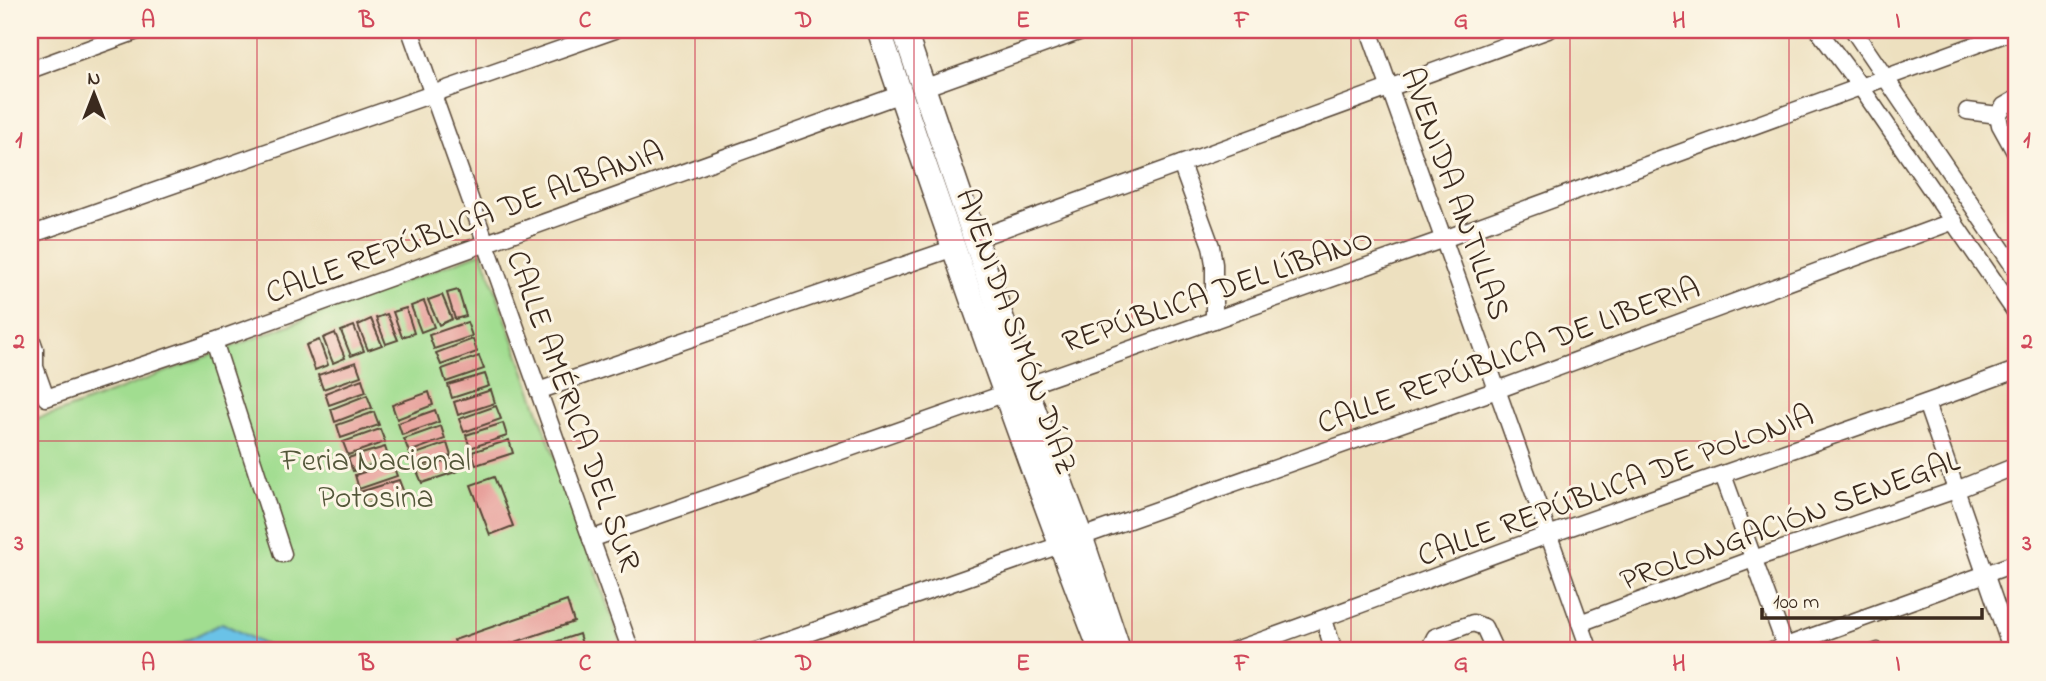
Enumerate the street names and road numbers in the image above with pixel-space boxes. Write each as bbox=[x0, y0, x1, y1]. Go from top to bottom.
street label: AVENIDA ANTILLAS bbox=[1386, 61, 1521, 327]
street label: CALLE REPÚBLICA DE ALBANIA bbox=[259, 130, 671, 318]
street label: AVENIDA SIMÓN DÍAZ bbox=[941, 183, 1088, 482]
street label: REPÚBLICA DEL LÍBANO bbox=[1056, 217, 1380, 368]
street label: CALLE AMÉRICA DEL SUR bbox=[492, 244, 652, 579]
street label: CALLE REPÚBLICA DE LIBERIA bbox=[1311, 266, 1707, 449]
street label: CALLE REPÚBLICA DE POLONIA bbox=[1411, 394, 1821, 581]
street label: PROLONGACIÓN SENEGAL bbox=[1614, 439, 1967, 606]

